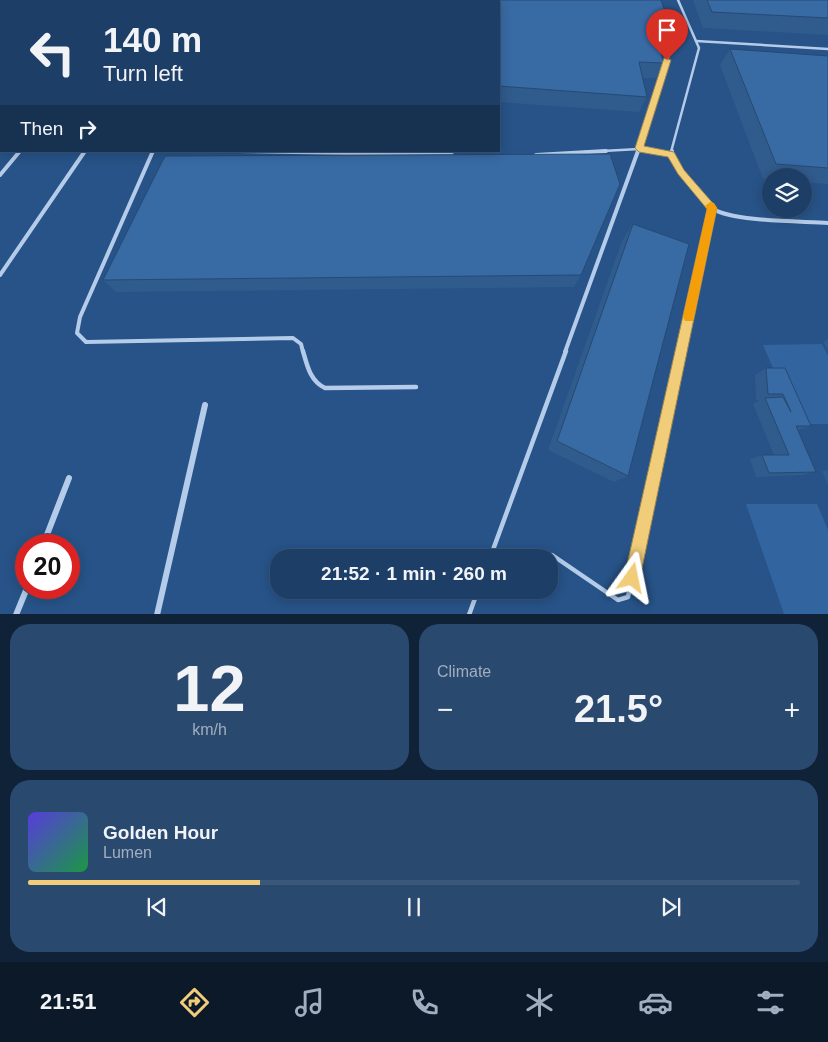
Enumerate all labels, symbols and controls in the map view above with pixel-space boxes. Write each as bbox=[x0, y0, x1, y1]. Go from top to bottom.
pin bbox=[646, 9, 688, 60]
icon: arrive bbox=[653, 16, 681, 44]
icon: left bbox=[20, 20, 85, 85]
text: 140 m bbox=[103, 20, 202, 59]
text: Turn left bbox=[103, 61, 183, 86]
icon: right bbox=[73, 115, 101, 143]
text: Then bbox=[20, 118, 63, 139]
map controls bbox=[762, 168, 812, 218]
button: layers bbox=[762, 168, 812, 218]
speed limit sign: 20 bbox=[15, 534, 80, 599]
position arrow bbox=[605, 551, 657, 603]
text: 21:52 · 1 min · 260 m bbox=[321, 563, 507, 584]
text: 12 bbox=[173, 652, 246, 725]
text: Climate bbox=[437, 663, 491, 680]
text: 21.5° bbox=[574, 688, 663, 730]
text: − bbox=[437, 694, 453, 725]
text: + bbox=[784, 694, 800, 725]
text: km/h bbox=[192, 721, 227, 738]
text: Golden Hour bbox=[103, 822, 218, 843]
text: Lumen bbox=[103, 844, 152, 861]
icon: previous bbox=[143, 893, 171, 921]
icon: pause bbox=[400, 893, 428, 921]
icon: next bbox=[657, 893, 685, 921]
icon: directions bbox=[177, 985, 212, 1020]
icon: music bbox=[292, 985, 327, 1020]
icon: phone bbox=[407, 985, 442, 1020]
icon: climate bbox=[522, 985, 557, 1020]
icon: car bbox=[638, 985, 673, 1020]
icon: filters bbox=[753, 985, 788, 1020]
text: 21:51 bbox=[40, 989, 96, 1014]

